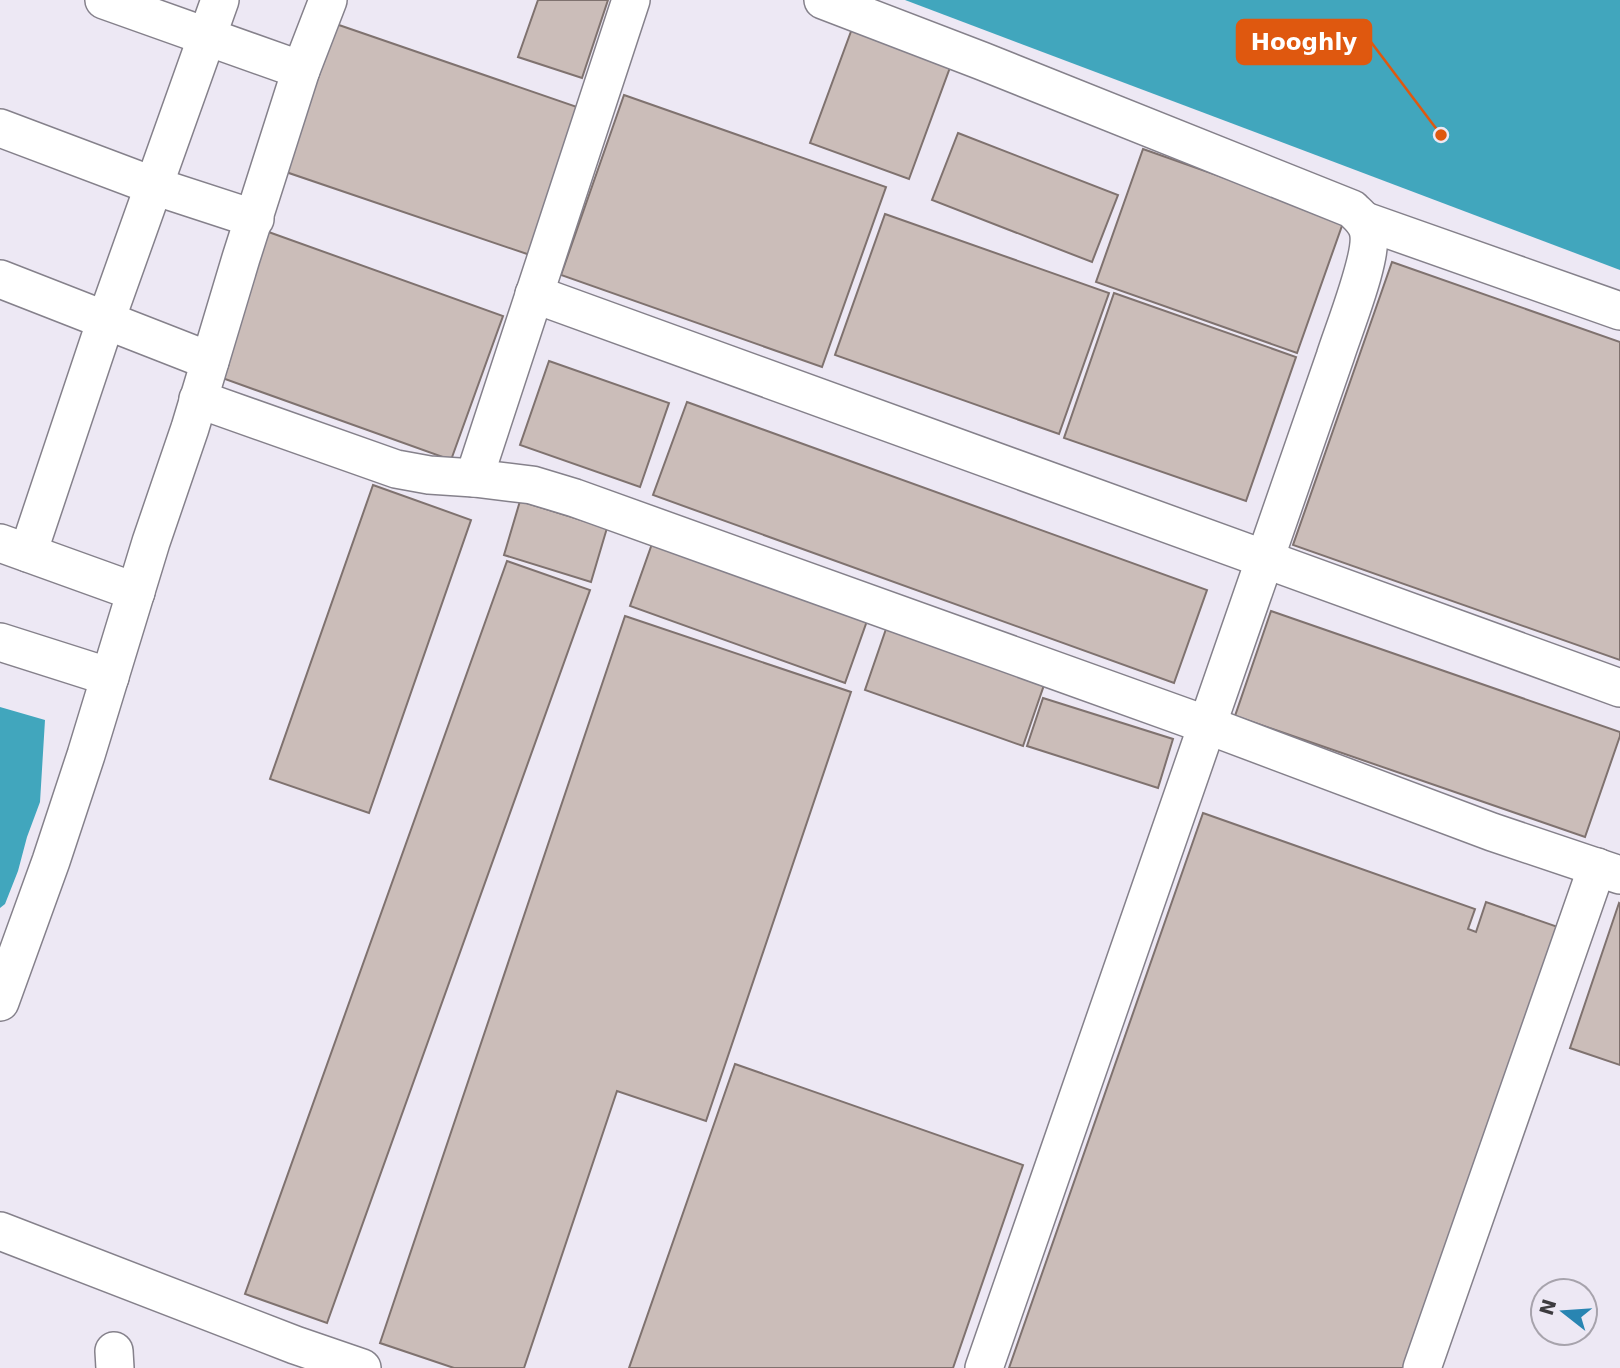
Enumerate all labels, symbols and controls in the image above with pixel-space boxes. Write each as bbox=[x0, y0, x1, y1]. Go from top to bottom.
callout: Hooghly bbox=[1237, 20, 1371, 64]
text: Hooghly bbox=[1251, 29, 1357, 55]
north arrow bbox=[1529, 1277, 1599, 1347]
text: N bbox=[1535, 1296, 1561, 1318]

